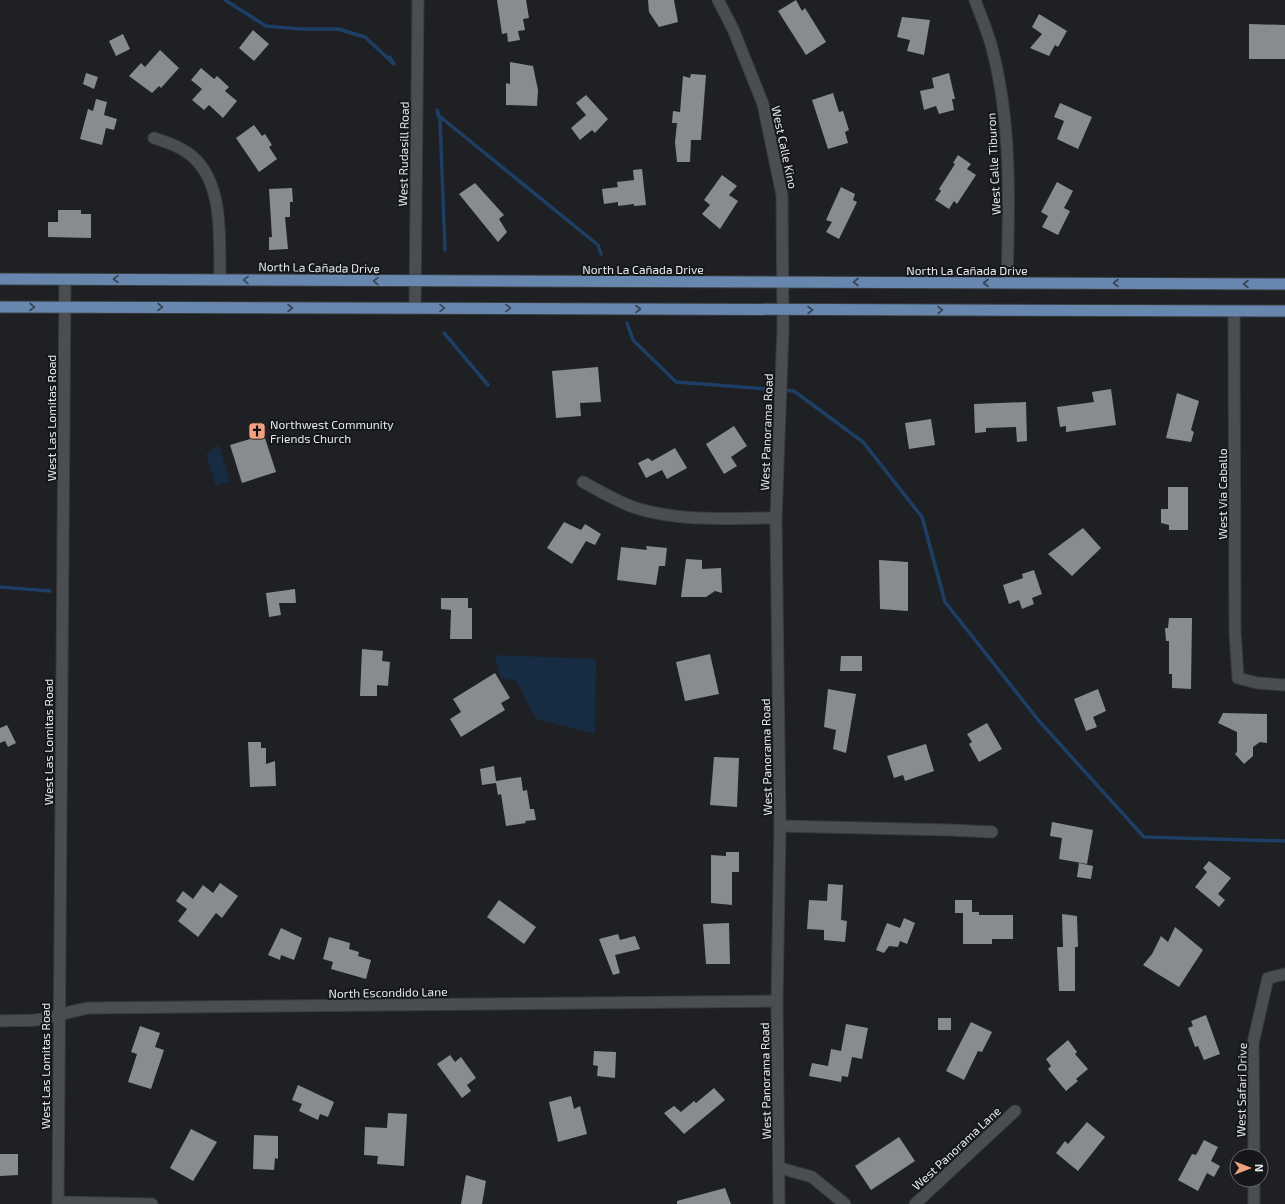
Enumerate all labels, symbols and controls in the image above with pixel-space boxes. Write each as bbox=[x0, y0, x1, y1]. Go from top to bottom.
street label: West Rudasill Road bbox=[395, 101, 411, 207]
street label: West Calle Kino bbox=[769, 104, 801, 190]
street label: West Calle Tiburon bbox=[983, 112, 1003, 216]
street label: North La Cañada Drive bbox=[258, 259, 380, 275]
street label: North La Cañada Drive bbox=[582, 262, 704, 276]
street label: North La Cañada Drive bbox=[906, 263, 1028, 277]
one-way arrow bbox=[113, 275, 119, 283]
one-way arrow bbox=[243, 276, 249, 284]
one-way arrow bbox=[373, 277, 379, 285]
one-way arrow bbox=[853, 278, 859, 286]
one-way arrow bbox=[983, 279, 989, 287]
one-way arrow bbox=[1113, 279, 1119, 287]
one-way arrow bbox=[1243, 280, 1249, 288]
one-way arrow bbox=[29, 303, 35, 311]
one-way arrow bbox=[157, 303, 163, 311]
one-way arrow bbox=[287, 304, 293, 312]
one-way arrow bbox=[439, 304, 445, 312]
one-way arrow bbox=[505, 304, 511, 313]
one-way arrow bbox=[635, 305, 641, 313]
one-way arrow bbox=[807, 306, 813, 314]
one-way arrow bbox=[937, 306, 943, 314]
street label: West Las Lomitas Road bbox=[44, 355, 58, 481]
street label: West Panorama Road bbox=[757, 373, 775, 491]
place label: Northwest Community Friends Church bbox=[270, 417, 394, 445]
church icon: Northwest Community Friends Church bbox=[247, 421, 267, 441]
street label: West Via Caballo bbox=[1215, 448, 1229, 540]
street label: West Las Lomitas Road bbox=[41, 679, 55, 805]
street label: West Panorama Road bbox=[758, 698, 774, 816]
street label: North Escondido Lane bbox=[328, 984, 448, 1000]
street label: West Las Lomitas Road bbox=[38, 1003, 52, 1129]
street label: West Panorama Road bbox=[757, 1022, 773, 1140]
street label: West Safari Drive bbox=[1233, 1043, 1249, 1137]
street label: West Panorama Lane bbox=[909, 1103, 1003, 1193]
north arrow bbox=[1229, 1148, 1269, 1188]
text: N bbox=[1253, 1164, 1266, 1172]

